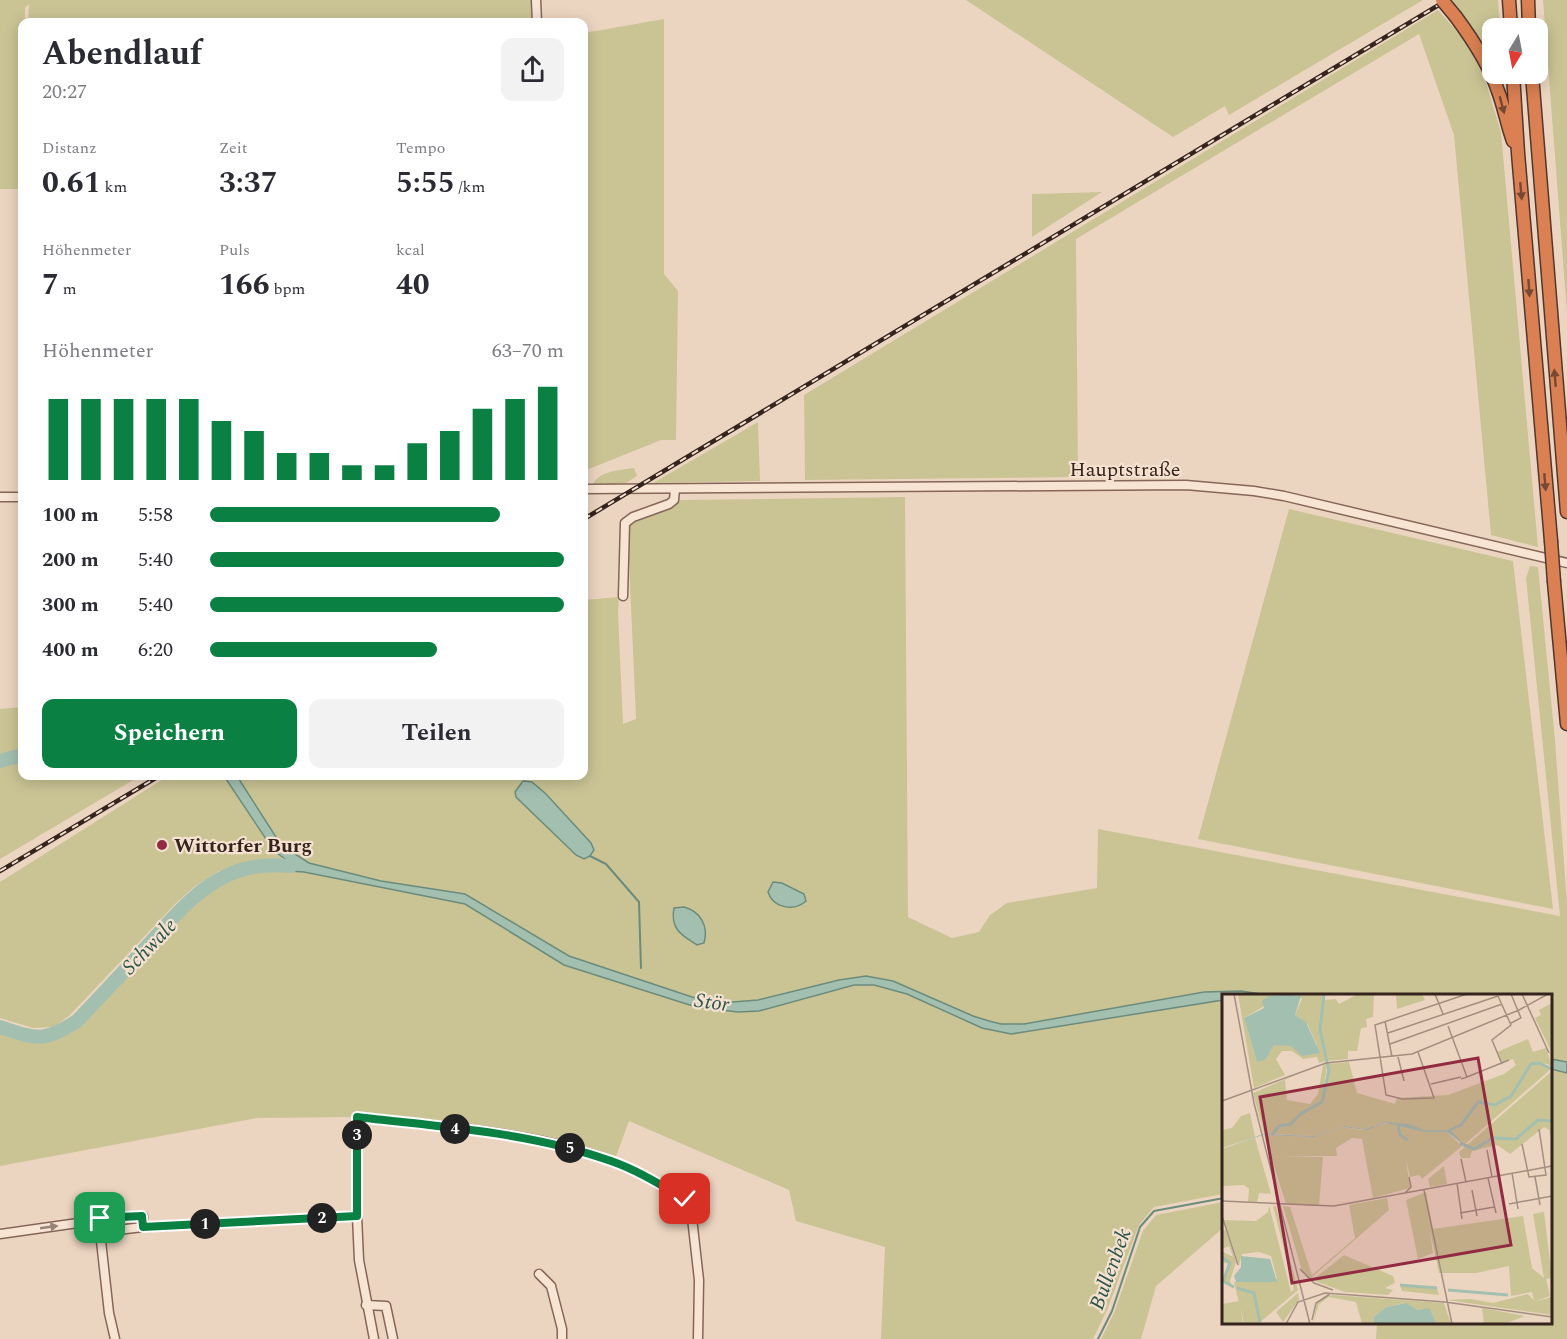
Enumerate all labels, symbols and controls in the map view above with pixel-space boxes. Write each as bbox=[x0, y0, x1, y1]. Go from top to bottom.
north arrow bbox=[1482, 18, 1548, 84]
map controls bbox=[1482, 18, 1548, 84]
text: Abendlauf bbox=[42, 29, 202, 79]
button: share bbox=[501, 38, 564, 101]
text: 20:27 bbox=[42, 77, 87, 107]
one-way arrow bbox=[1498, 96, 1508, 114]
text: Distanz bbox=[42, 136, 97, 160]
text: Zeit bbox=[219, 136, 247, 160]
text: Tempo bbox=[396, 136, 445, 160]
text: 0.61 bbox=[42, 160, 101, 206]
text: 3:37 bbox=[219, 160, 278, 206]
text: 5:55 bbox=[396, 160, 455, 206]
text: km bbox=[101, 175, 127, 199]
text: /km bbox=[455, 175, 485, 199]
one-way arrow bbox=[1516, 182, 1526, 201]
text: Höhenmeter bbox=[42, 238, 131, 262]
text: Puls bbox=[219, 238, 250, 262]
text: kcal bbox=[396, 238, 425, 262]
text: 7 bbox=[42, 262, 59, 308]
text: 166 bbox=[219, 262, 270, 308]
text: 40 bbox=[396, 262, 430, 308]
text: m bbox=[59, 277, 77, 301]
text: bpm bbox=[270, 277, 305, 301]
one-way arrow bbox=[1524, 278, 1534, 297]
text: Höhenmeter bbox=[42, 336, 154, 366]
text: 63–70 m bbox=[492, 336, 564, 366]
one-way arrow bbox=[1550, 368, 1560, 387]
street label: Hauptstraße bbox=[1070, 455, 1181, 485]
one-way arrow bbox=[1540, 473, 1550, 492]
text: 100 m bbox=[42, 500, 99, 530]
text: 5:58 bbox=[138, 500, 173, 530]
text: 200 m bbox=[42, 545, 99, 575]
text: 5:40 bbox=[138, 545, 173, 575]
text: 300 m bbox=[42, 590, 99, 620]
text: 5:40 bbox=[138, 590, 173, 620]
text: 400 m bbox=[42, 635, 99, 665]
text: 6:20 bbox=[138, 635, 173, 665]
button: Speichern bbox=[42, 699, 297, 768]
button: Teilen bbox=[309, 699, 564, 768]
place label: Wittorfer Burg bbox=[174, 831, 312, 861]
marker: Wittorfer Burg bbox=[155, 838, 169, 852]
water label: Schwale bbox=[114, 911, 185, 982]
water label: Stör bbox=[692, 985, 732, 1021]
inset map bbox=[1222, 994, 1552, 1324]
pin: 4 bbox=[440, 1114, 470, 1144]
text: 4 bbox=[451, 1117, 459, 1141]
pin: 3 bbox=[342, 1120, 372, 1150]
text: 3 bbox=[353, 1123, 361, 1147]
pin: 5 bbox=[555, 1133, 585, 1163]
text: 5 bbox=[566, 1136, 574, 1160]
pin bbox=[659, 1173, 710, 1224]
icon: check bbox=[668, 1182, 701, 1215]
pin bbox=[74, 1192, 125, 1243]
icon: arrive bbox=[83, 1201, 116, 1234]
pin: 2 bbox=[307, 1203, 337, 1233]
text: 2 bbox=[318, 1206, 326, 1230]
pin: 1 bbox=[190, 1209, 220, 1239]
text: 1 bbox=[201, 1212, 209, 1236]
one-way arrow bbox=[40, 1223, 59, 1232]
water label: Bullenbek bbox=[1081, 1224, 1141, 1315]

